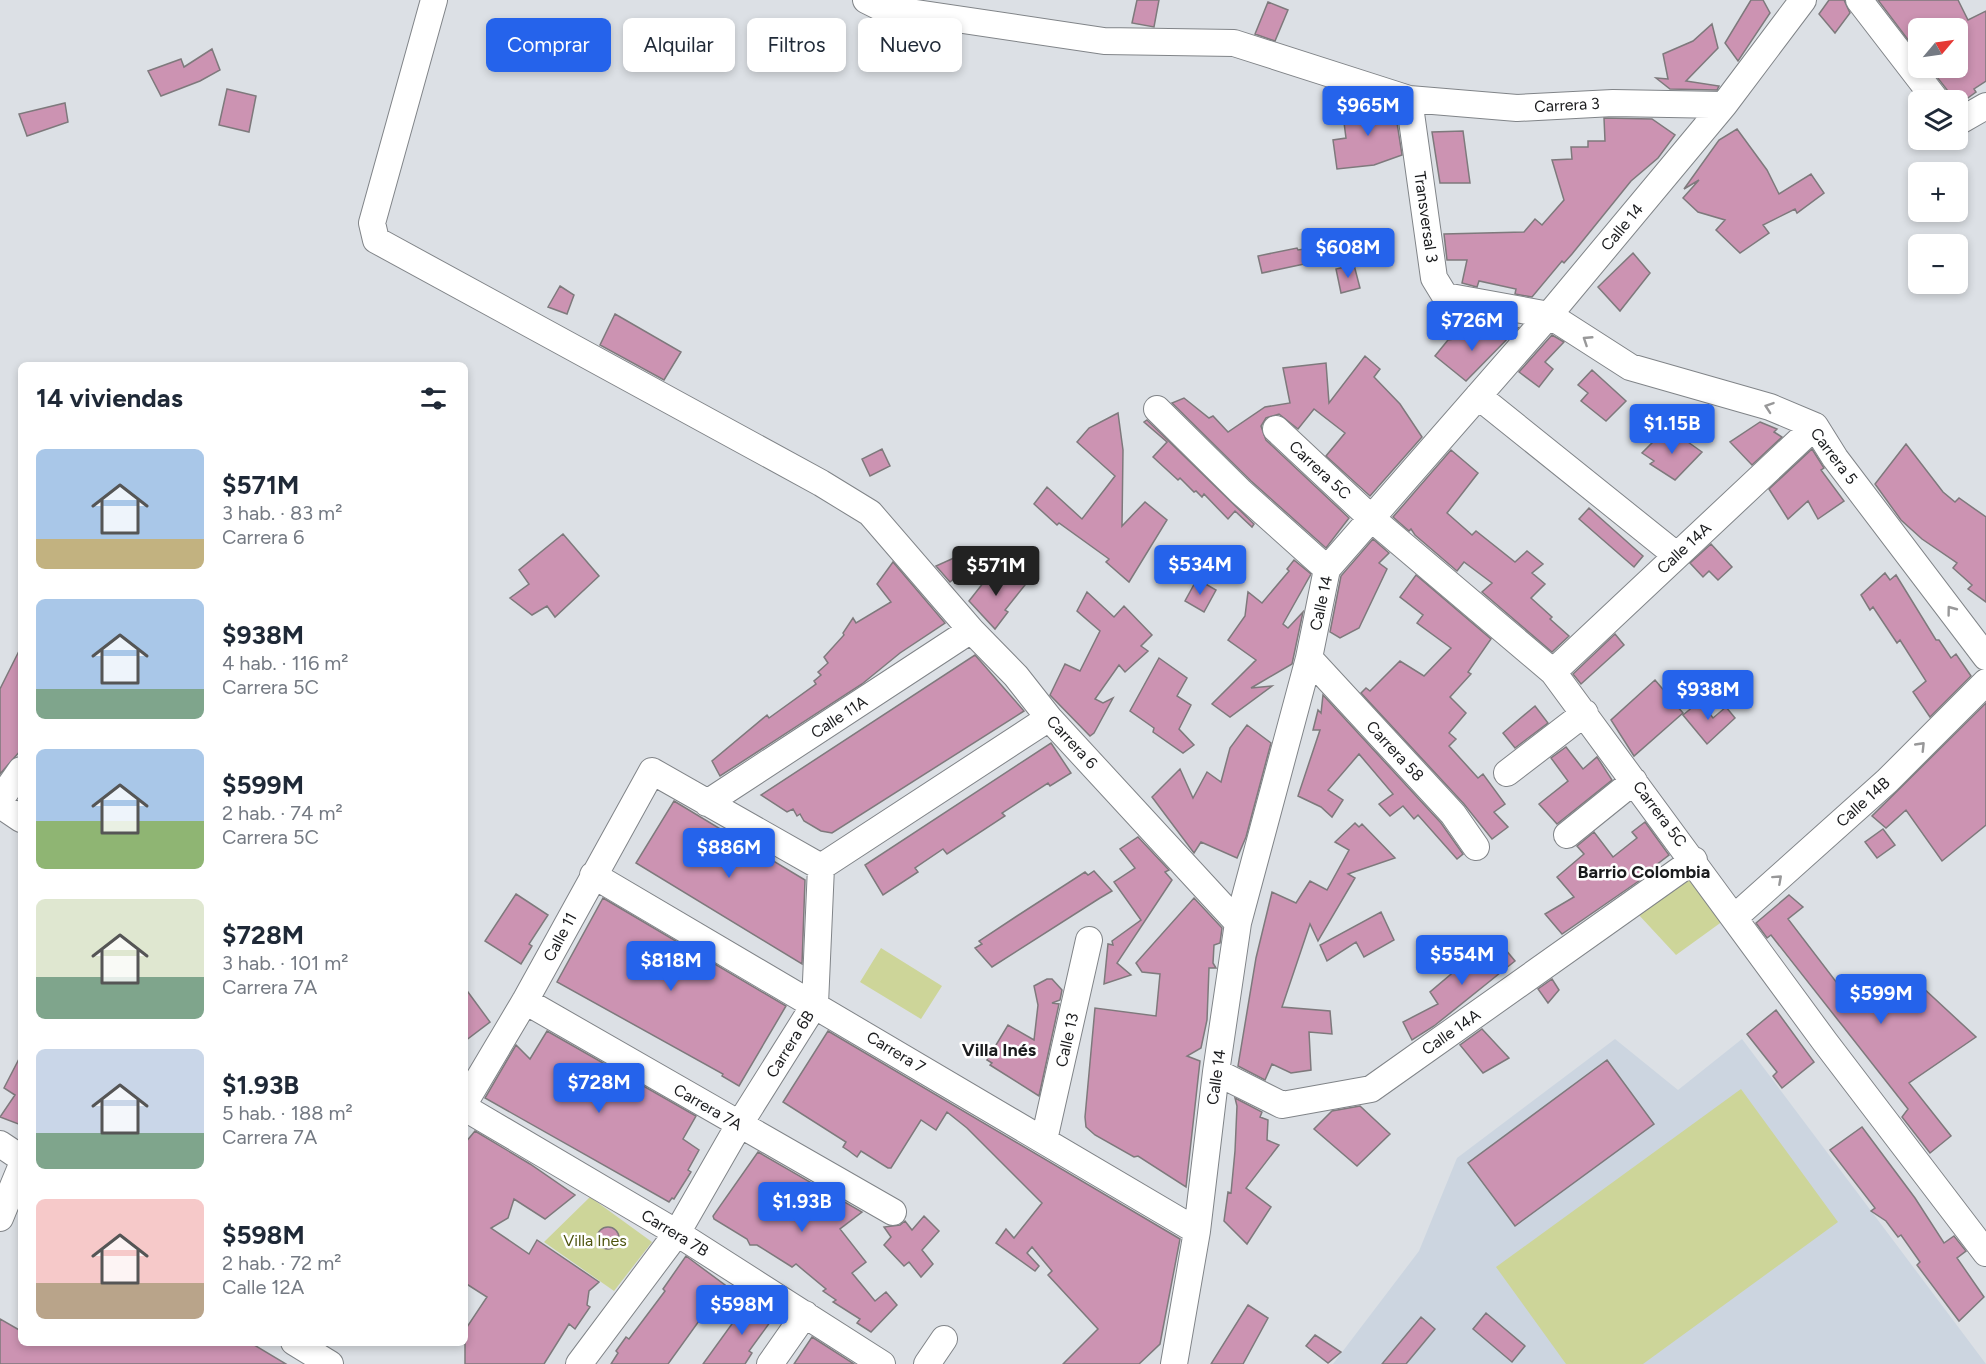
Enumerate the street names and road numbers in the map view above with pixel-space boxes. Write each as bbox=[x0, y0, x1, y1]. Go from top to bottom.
street label: Carrera 3 bbox=[1534, 94, 1600, 116]
street label: Transversal 3 bbox=[1410, 170, 1442, 264]
street label: Calle 14 bbox=[1597, 199, 1647, 255]
street label: Carrera 5 bbox=[1807, 424, 1861, 488]
street label: Carrera 5C bbox=[1285, 437, 1355, 503]
street label: Calle 14A bbox=[1653, 518, 1715, 578]
street label: Calle 14 bbox=[1306, 574, 1336, 632]
street label: Calle 11A bbox=[807, 692, 871, 742]
street label: Carrera 6 bbox=[1043, 711, 1101, 773]
street label: Carrera 58 bbox=[1362, 717, 1428, 785]
street label: Calle 14B bbox=[1832, 773, 1894, 831]
street label: Carrera 5C bbox=[1629, 777, 1691, 851]
street label: Calle 11 bbox=[539, 909, 581, 965]
street label: Calle 14A bbox=[1418, 1005, 1484, 1059]
street label: Carrera 6B bbox=[762, 1007, 818, 1081]
street label: Calle 13 bbox=[1052, 1011, 1082, 1069]
street label: Carrera 7 bbox=[863, 1027, 929, 1077]
street label: Calle 14 bbox=[1203, 1048, 1229, 1106]
street label: Carrera 7A bbox=[670, 1080, 746, 1134]
street label: Carrera 7B bbox=[638, 1206, 712, 1261]

